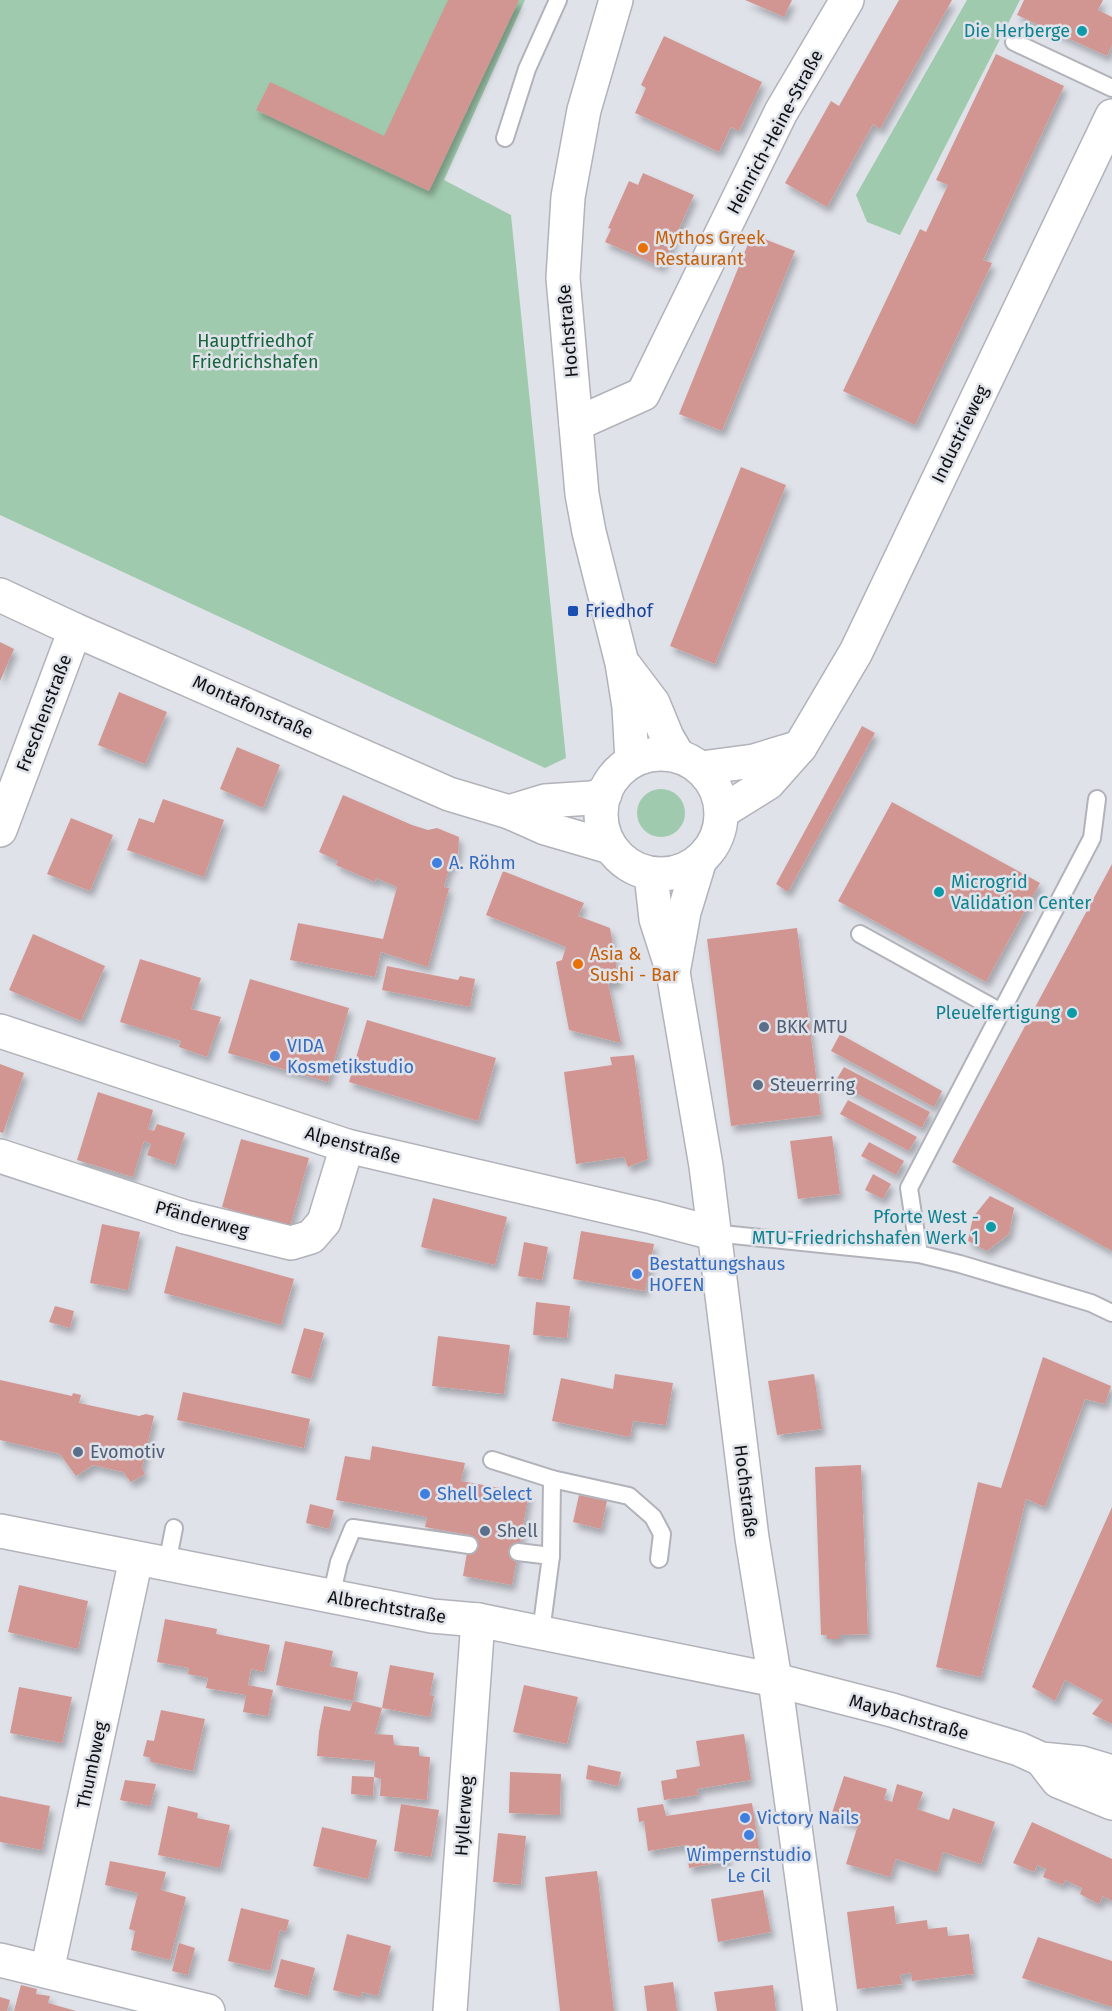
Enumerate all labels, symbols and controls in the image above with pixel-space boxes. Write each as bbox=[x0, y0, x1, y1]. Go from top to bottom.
place label: Die Herberge bbox=[964, 20, 1070, 42]
marker: Die Herberge bbox=[1075, 24, 1089, 38]
street label: Heinrich-Heine-Straße bbox=[722, 46, 828, 218]
place label: Mythos Greek Restaurant bbox=[655, 227, 766, 270]
marker: Mythos Greek Restaurant bbox=[636, 241, 650, 255]
street label: Hochstraße bbox=[553, 284, 583, 378]
park label: Hauptfriedhof Friedrichshafen bbox=[192, 330, 318, 373]
street label: Industrieweg bbox=[927, 381, 993, 486]
place label: Friedhof bbox=[585, 600, 655, 622]
marker: Friedhof bbox=[566, 604, 580, 618]
street label: Freschenstraße bbox=[12, 651, 76, 775]
street label: Montafonstraße bbox=[189, 671, 317, 743]
place label: A. Röhm bbox=[449, 852, 516, 874]
marker: A. Röhm bbox=[430, 856, 444, 870]
place label: Microgrid Validation Center bbox=[951, 871, 1091, 914]
marker: Microgrid Validation Center bbox=[932, 885, 946, 899]
place label: Asia & Sushi - Bar bbox=[590, 943, 679, 986]
marker: Asia & Sushi - Bar bbox=[571, 957, 585, 971]
place label: Pleuelfertigung bbox=[935, 1002, 1061, 1024]
marker: Pleuelfertigung bbox=[1065, 1006, 1079, 1020]
place label: BKK MTU bbox=[776, 1016, 848, 1038]
marker: BKK MTU bbox=[757, 1020, 771, 1034]
place label: VIDA Kosmetikstudio bbox=[287, 1035, 414, 1078]
marker: VIDA Kosmetikstudio bbox=[268, 1049, 282, 1063]
place label: Steuerring bbox=[770, 1074, 856, 1096]
marker: Steuerring bbox=[751, 1078, 765, 1092]
street label: Alpenstraße bbox=[303, 1122, 403, 1168]
street label: Pfänderweg bbox=[153, 1196, 252, 1242]
place label: Pforte West - MTU-Friedrichshafen Werk 1 bbox=[752, 1206, 979, 1249]
marker: Pforte West - MTU-Friedrichshafen Werk 1 bbox=[984, 1220, 998, 1234]
place label: Bestattungshaus HOFEN bbox=[649, 1253, 785, 1296]
marker: Bestattungshaus HOFEN bbox=[630, 1267, 644, 1281]
place label: Evomotiv bbox=[90, 1441, 165, 1463]
street label: Hochstraße bbox=[729, 1443, 763, 1539]
marker: Evomotiv bbox=[71, 1445, 85, 1459]
place label: Shell Select bbox=[437, 1483, 533, 1505]
marker: Shell Select bbox=[418, 1487, 432, 1501]
place label: Shell bbox=[497, 1520, 538, 1542]
marker: Shell bbox=[478, 1524, 492, 1538]
street label: Albrechtstraße bbox=[326, 1586, 448, 1628]
street label: Maybachstraße bbox=[847, 1689, 971, 1745]
street label: Thumbweg bbox=[72, 1719, 112, 1811]
street label: Hyllerweg bbox=[450, 1774, 478, 1857]
place label: Victory Nails bbox=[757, 1807, 859, 1829]
marker: Victory Nails bbox=[738, 1811, 752, 1825]
marker: Wimpernstudio Le Cil bbox=[742, 1828, 756, 1842]
place label: Wimpernstudio Le Cil bbox=[686, 1844, 812, 1887]

